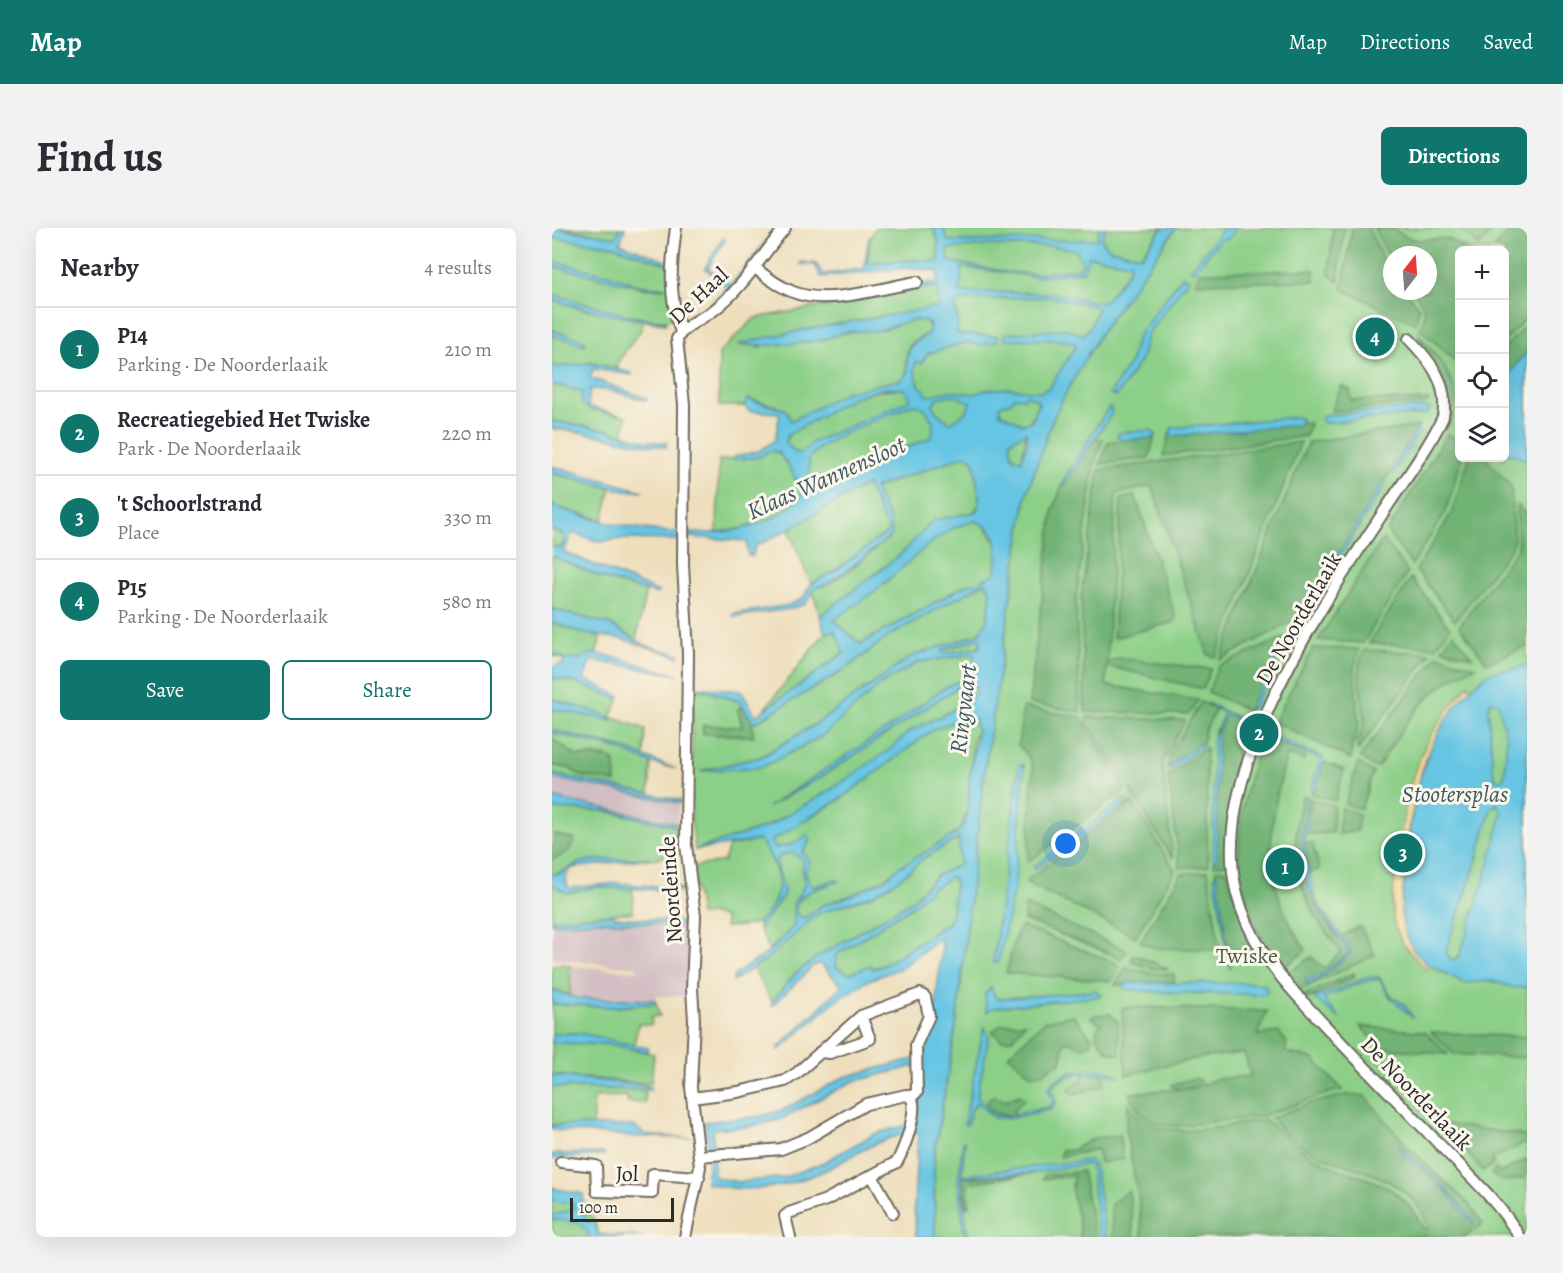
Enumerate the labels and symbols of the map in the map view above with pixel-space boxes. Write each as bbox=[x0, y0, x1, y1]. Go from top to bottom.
north arrow bbox=[1383, 246, 1437, 300]
street label: De Haal bbox=[662, 260, 735, 331]
pin: 4 bbox=[1356, 314, 1394, 360]
water label: Klaas Wannensloot bbox=[742, 428, 911, 527]
street label: De Noorderlaaik bbox=[1249, 547, 1349, 690]
water label: Ringvaart bbox=[942, 661, 984, 755]
pin: 2 bbox=[1240, 710, 1278, 756]
water label: Stootersplas bbox=[1402, 778, 1508, 810]
your location bbox=[1051, 829, 1080, 858]
pin: 3 bbox=[1384, 830, 1422, 876]
street label: Noordeinde bbox=[652, 835, 690, 944]
pin: 1 bbox=[1266, 844, 1304, 890]
park label: Twiske bbox=[1216, 941, 1278, 971]
street label: De Noorderlaaik bbox=[1354, 1030, 1479, 1157]
street label: Jol bbox=[615, 1159, 639, 1189]
scale bar bbox=[570, 1195, 674, 1222]

